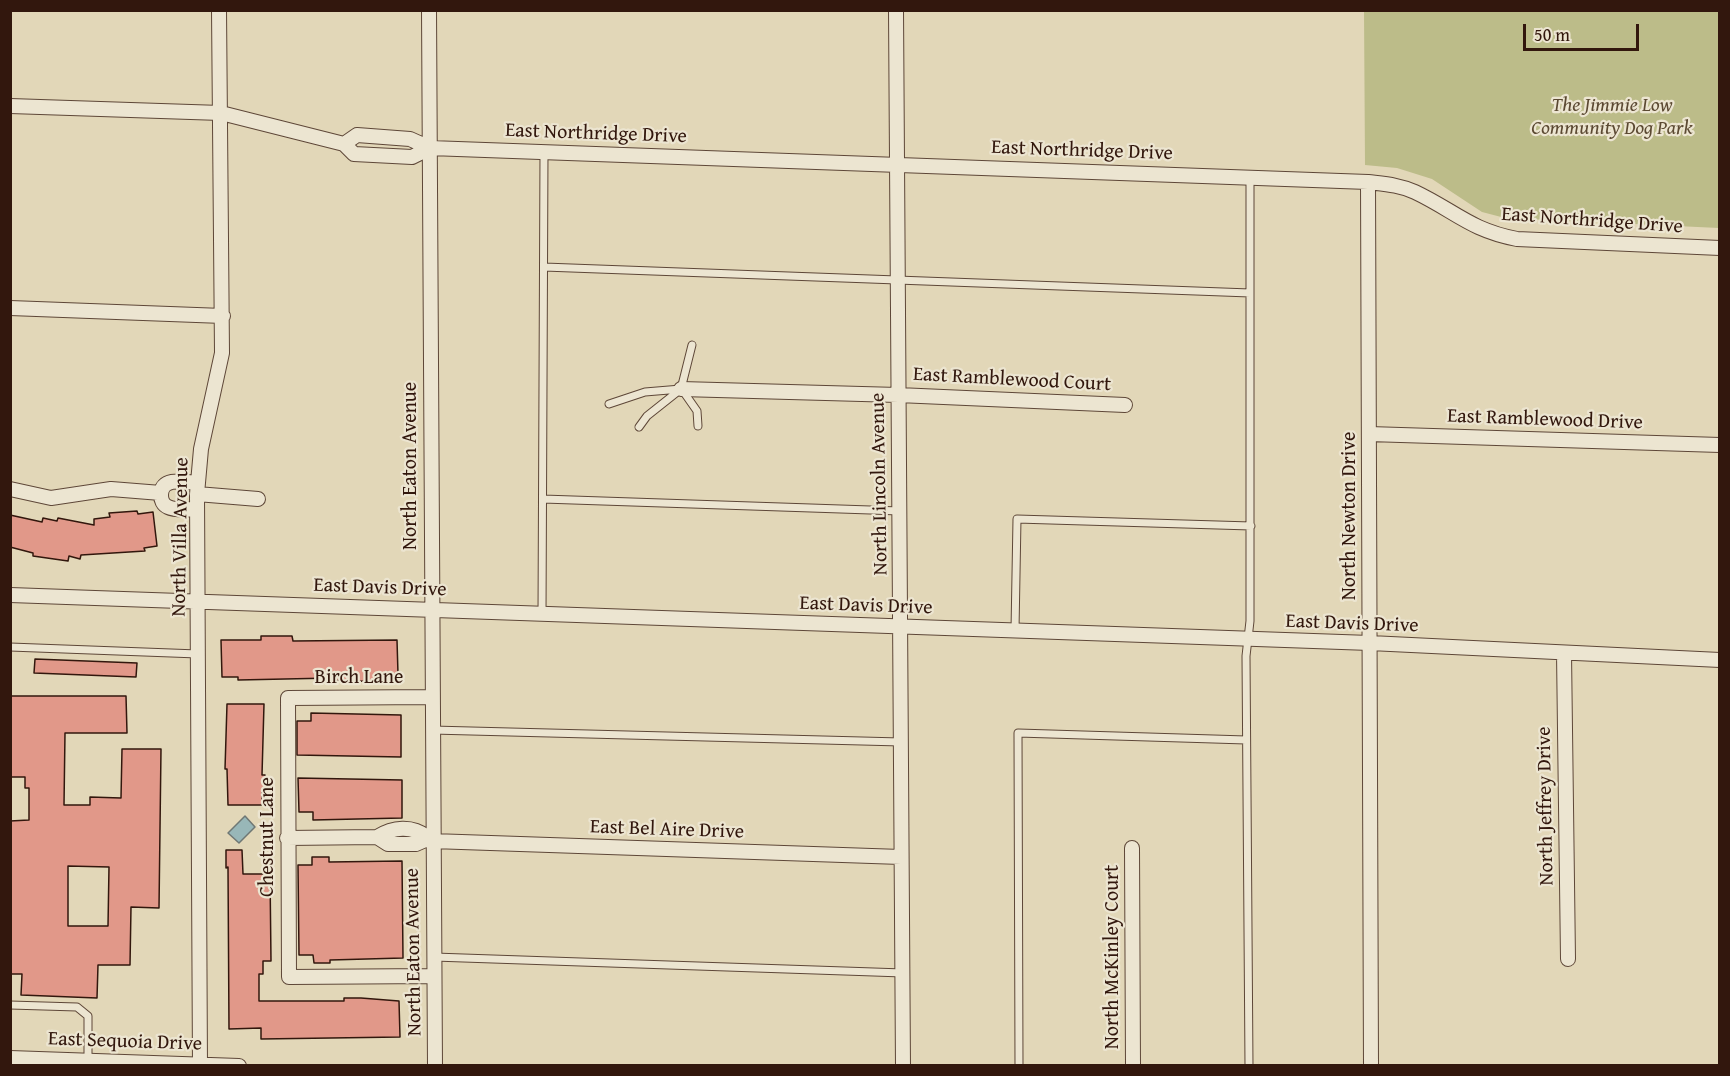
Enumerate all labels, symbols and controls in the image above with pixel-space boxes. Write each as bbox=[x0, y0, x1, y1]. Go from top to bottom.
scale bar bbox=[1526, 12, 1642, 50]
text: 50 m bbox=[1534, 21, 1570, 48]
park label: The Jimmie Low Community Dog Park bbox=[1531, 94, 1693, 141]
street label: East Northridge Drive bbox=[505, 119, 687, 149]
street label: East Northridge Drive bbox=[991, 136, 1173, 166]
street label: East Northridge Drive bbox=[1500, 203, 1684, 239]
street label: East Ramblewood Court bbox=[912, 363, 1112, 397]
street label: North Eaton Avenue bbox=[399, 382, 423, 550]
street label: North Lincoln Avenue bbox=[866, 393, 894, 575]
street label: East Ramblewood Drive bbox=[1447, 405, 1643, 435]
street label: North Newton Drive bbox=[1338, 432, 1362, 600]
street label: North Villa Avenue bbox=[168, 457, 194, 617]
street label: East Davis Drive bbox=[313, 574, 447, 602]
street label: East Davis Drive bbox=[799, 592, 933, 620]
street label: East Davis Drive bbox=[1285, 610, 1419, 638]
street label: Birch Lane bbox=[315, 666, 403, 690]
street label: North Jeffrey Drive bbox=[1533, 726, 1559, 886]
street label: Chestnut Lane bbox=[256, 777, 280, 897]
street label: East Bel Aire Drive bbox=[590, 815, 744, 845]
street label: North McKinley Court bbox=[1101, 865, 1125, 1049]
street label: North Eaton Avenue bbox=[401, 868, 427, 1036]
street label: East Sequoia Drive bbox=[48, 1027, 202, 1057]

